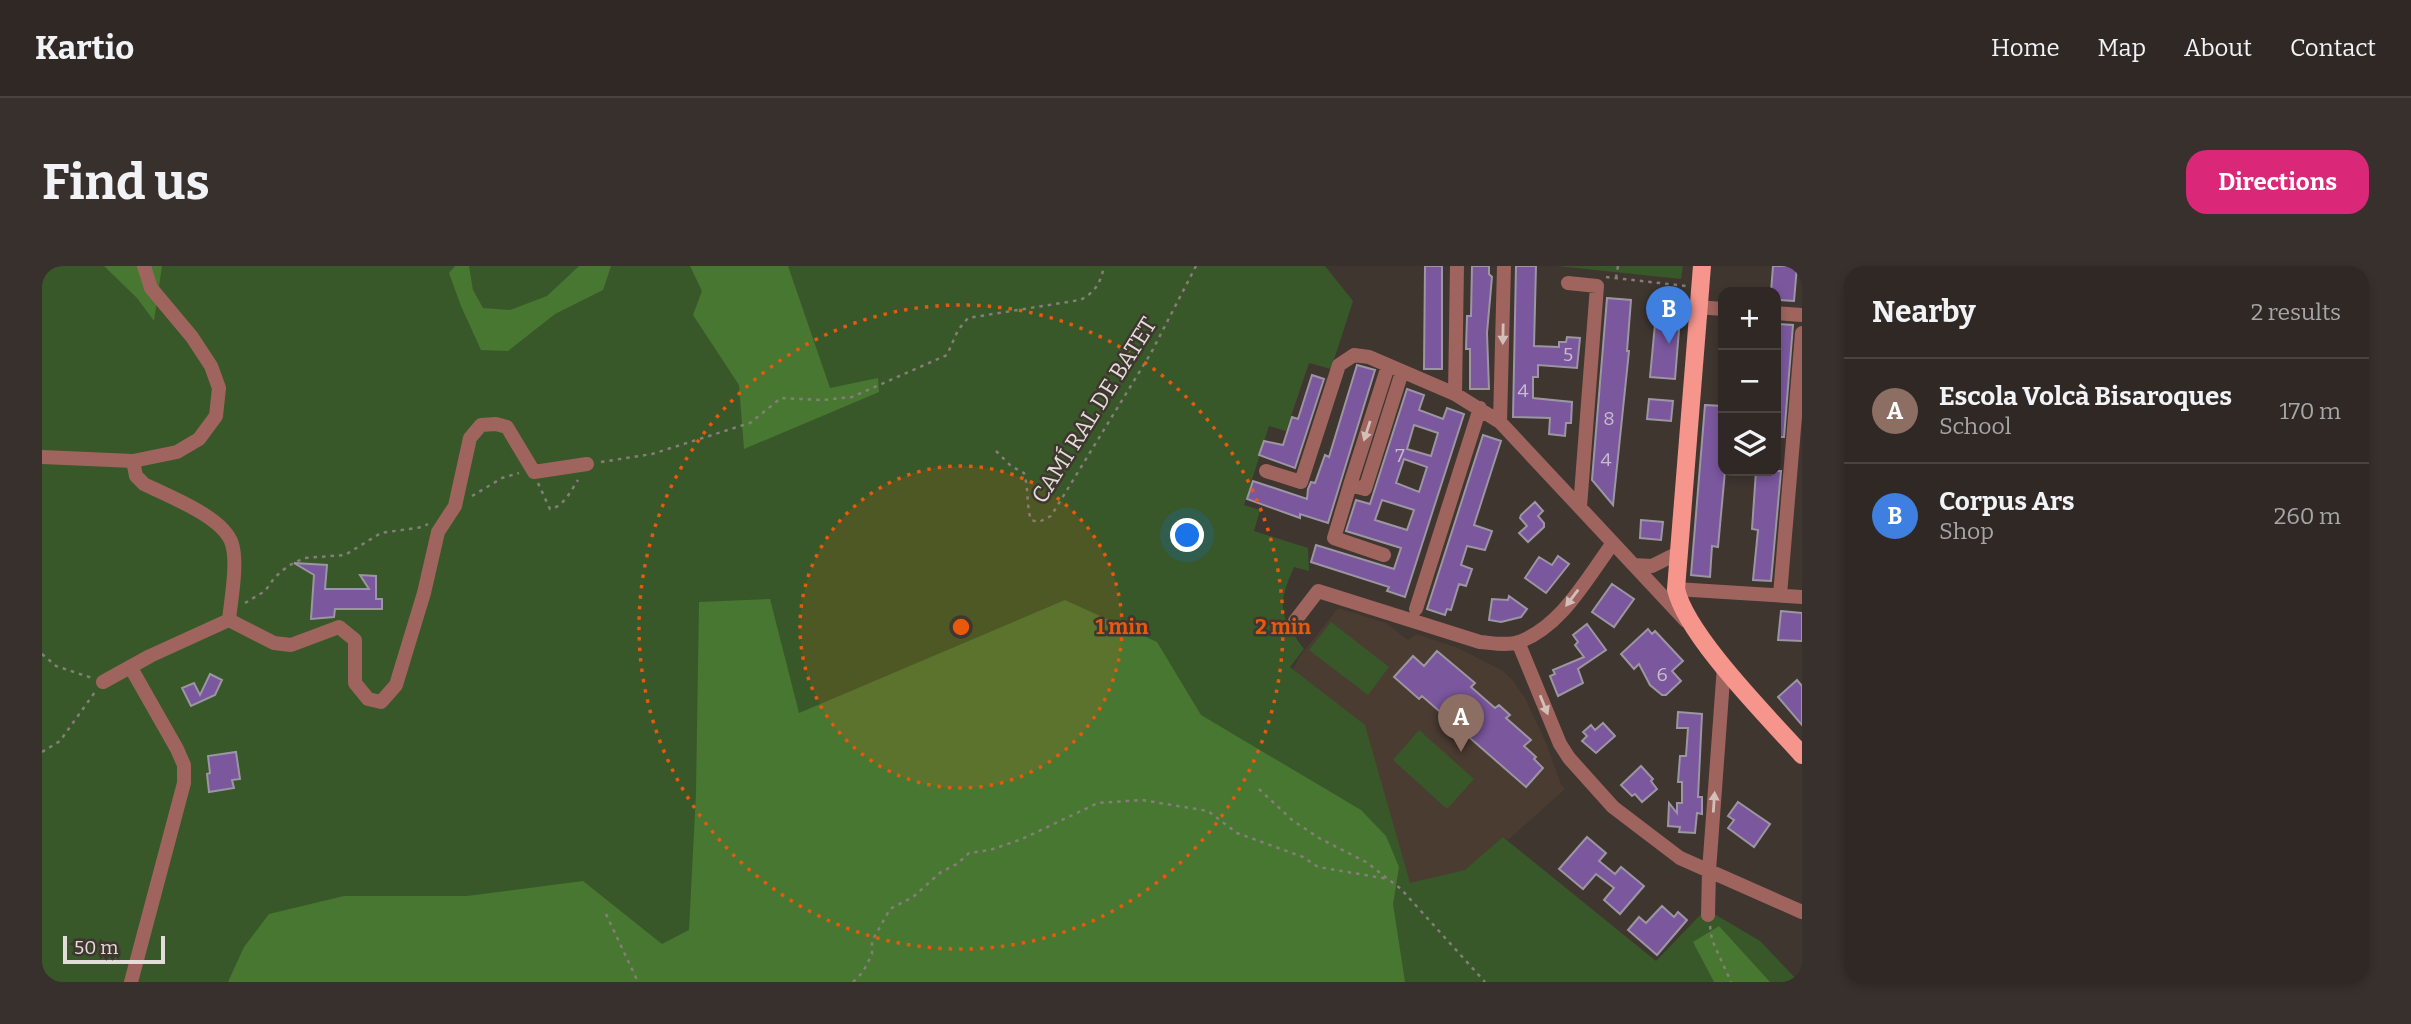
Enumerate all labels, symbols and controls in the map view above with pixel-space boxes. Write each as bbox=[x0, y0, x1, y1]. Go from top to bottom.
text: Kartio bbox=[35, 28, 134, 68]
text: Home bbox=[1991, 34, 2060, 62]
text: Map bbox=[2098, 34, 2146, 62]
text: About bbox=[2184, 34, 2252, 62]
text: Contact bbox=[2290, 34, 2376, 62]
button: Directions bbox=[2186, 150, 2369, 214]
text: Find us bbox=[42, 153, 210, 212]
pin: B bbox=[1646, 286, 1692, 344]
map controls bbox=[1718, 287, 1781, 476]
button: + bbox=[1718, 287, 1781, 350]
text: Nearby bbox=[1872, 294, 1976, 330]
text: 2 results bbox=[2251, 298, 2341, 326]
street label: CAMÍ RAL DE BATET bbox=[1025, 312, 1163, 508]
one-way arrow bbox=[1497, 323, 1508, 345]
house number: 5 bbox=[1563, 343, 1573, 366]
button: − bbox=[1718, 350, 1781, 413]
house number: 4 bbox=[1517, 379, 1529, 402]
text: Escola Volcà Bisaroques bbox=[1939, 381, 2232, 412]
text: A bbox=[1887, 397, 1903, 425]
text: 170 m bbox=[2279, 397, 2341, 425]
house number: 8 bbox=[1603, 407, 1615, 430]
text: School bbox=[1939, 412, 2011, 440]
button: layers bbox=[1718, 413, 1781, 476]
one-way arrow bbox=[1362, 420, 1372, 441]
house number: 7 bbox=[1395, 444, 1405, 467]
house number: 4 bbox=[1600, 448, 1612, 471]
text: Corpus Ars bbox=[1939, 486, 2075, 517]
text: B bbox=[1888, 502, 1902, 530]
text: 260 m bbox=[2274, 502, 2341, 530]
text: Shop bbox=[1939, 517, 1994, 545]
your location bbox=[1170, 518, 1204, 552]
one-way arrow bbox=[1566, 589, 1580, 607]
text: 1 min bbox=[1095, 614, 1149, 640]
text: 2 min bbox=[1255, 614, 1311, 640]
centre of rings bbox=[949, 615, 973, 639]
house number: 6 bbox=[1656, 663, 1668, 686]
pin: A bbox=[1438, 694, 1484, 752]
one-way arrow bbox=[1538, 695, 1549, 716]
one-way arrow bbox=[1709, 791, 1720, 813]
scale bar bbox=[63, 933, 164, 965]
text: 50 m bbox=[74, 936, 118, 959]

